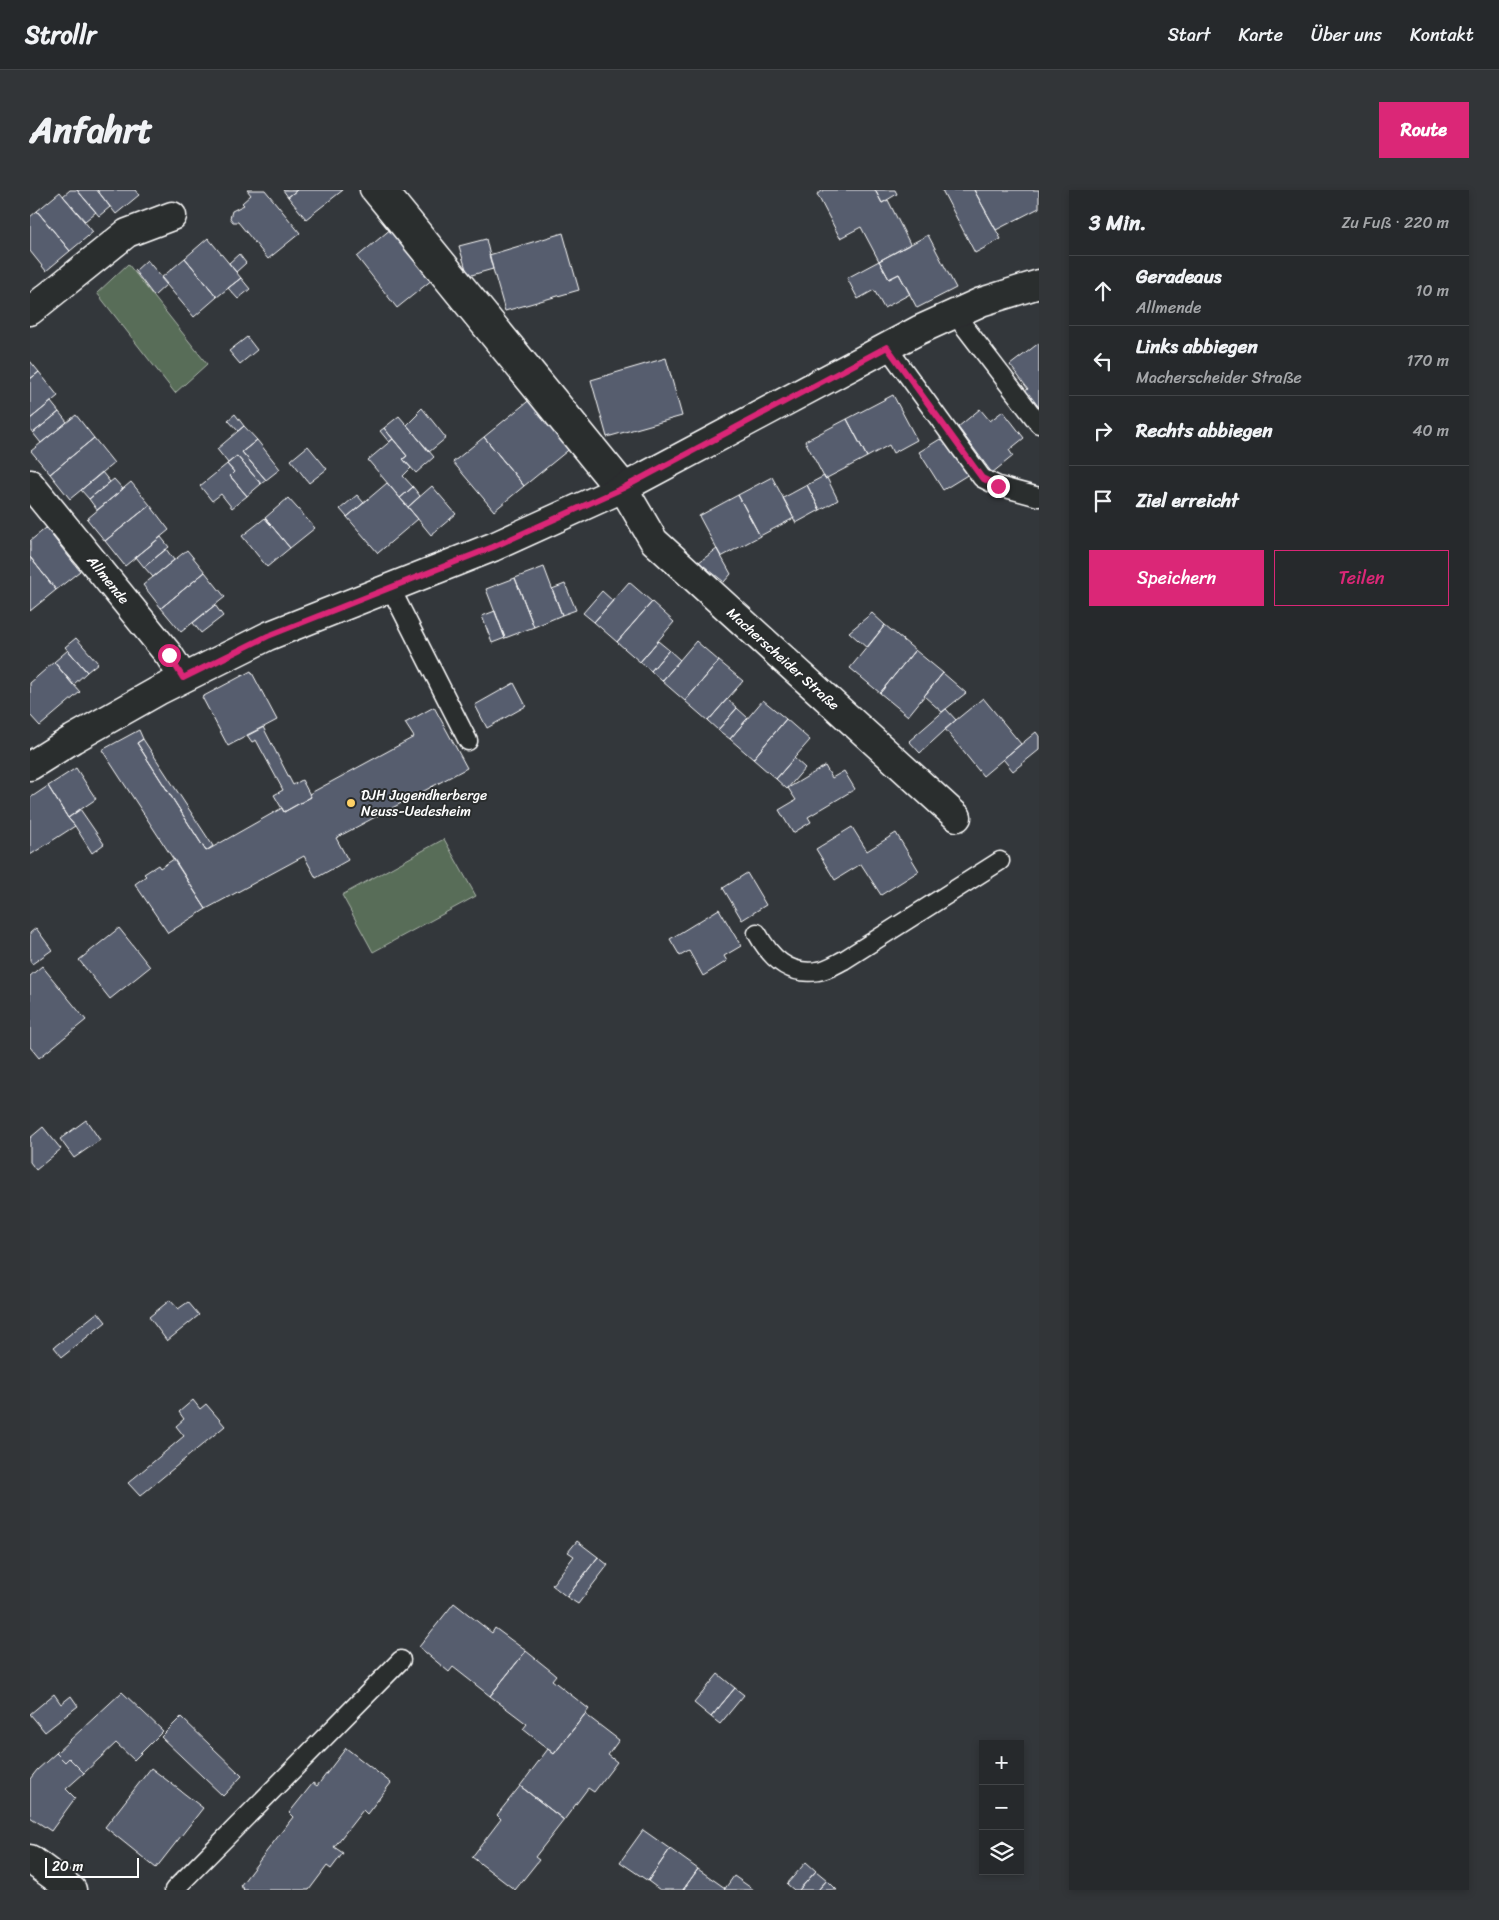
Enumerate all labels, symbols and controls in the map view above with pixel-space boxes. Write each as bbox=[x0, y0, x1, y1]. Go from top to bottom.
text: Strollr bbox=[25, 14, 96, 56]
text: Start bbox=[1168, 19, 1211, 51]
text: Karte bbox=[1239, 19, 1283, 51]
text: Über uns bbox=[1311, 19, 1382, 51]
text: Kontakt bbox=[1410, 19, 1474, 51]
text: Anfahrt bbox=[30, 99, 153, 161]
button: Route bbox=[1379, 102, 1469, 158]
text: 3 Min. bbox=[1089, 204, 1147, 242]
text: Zu Fuß · 220 m bbox=[1342, 208, 1449, 237]
text: Geradeaus bbox=[1136, 260, 1222, 293]
text: 10 m bbox=[1416, 276, 1449, 305]
icon: ahead bbox=[1089, 277, 1117, 305]
text: Allmende bbox=[1136, 293, 1201, 322]
text: Links abbiegen bbox=[1136, 330, 1258, 363]
text: 170 m bbox=[1406, 346, 1449, 375]
icon: left bbox=[1089, 347, 1117, 375]
text: Macherscheider Straße bbox=[1136, 363, 1302, 392]
text: Rechts abbiegen bbox=[1136, 414, 1273, 447]
text: 40 m bbox=[1412, 416, 1449, 445]
icon: right bbox=[1089, 417, 1117, 445]
route end bbox=[987, 475, 1010, 498]
text: Ziel erreicht bbox=[1136, 484, 1239, 517]
icon: arrive bbox=[1089, 487, 1117, 515]
street label: Allmende bbox=[80, 549, 136, 610]
button: Speichern bbox=[1089, 550, 1264, 606]
button: Teilen bbox=[1274, 550, 1449, 606]
street label: Macherscheider Straße bbox=[721, 601, 845, 717]
route start bbox=[158, 644, 181, 667]
place label: DJH Jugendherberge Neuss-Uedesheim bbox=[361, 783, 487, 824]
marker: DJH Jugendherberge Neuss-Uedesheim bbox=[345, 797, 357, 809]
map controls bbox=[979, 1740, 1024, 1875]
button: + bbox=[979, 1740, 1024, 1785]
button: − bbox=[979, 1785, 1024, 1830]
button: layers bbox=[979, 1830, 1024, 1875]
text: 20 m bbox=[52, 1854, 83, 1879]
scale bar bbox=[45, 1855, 139, 1878]

